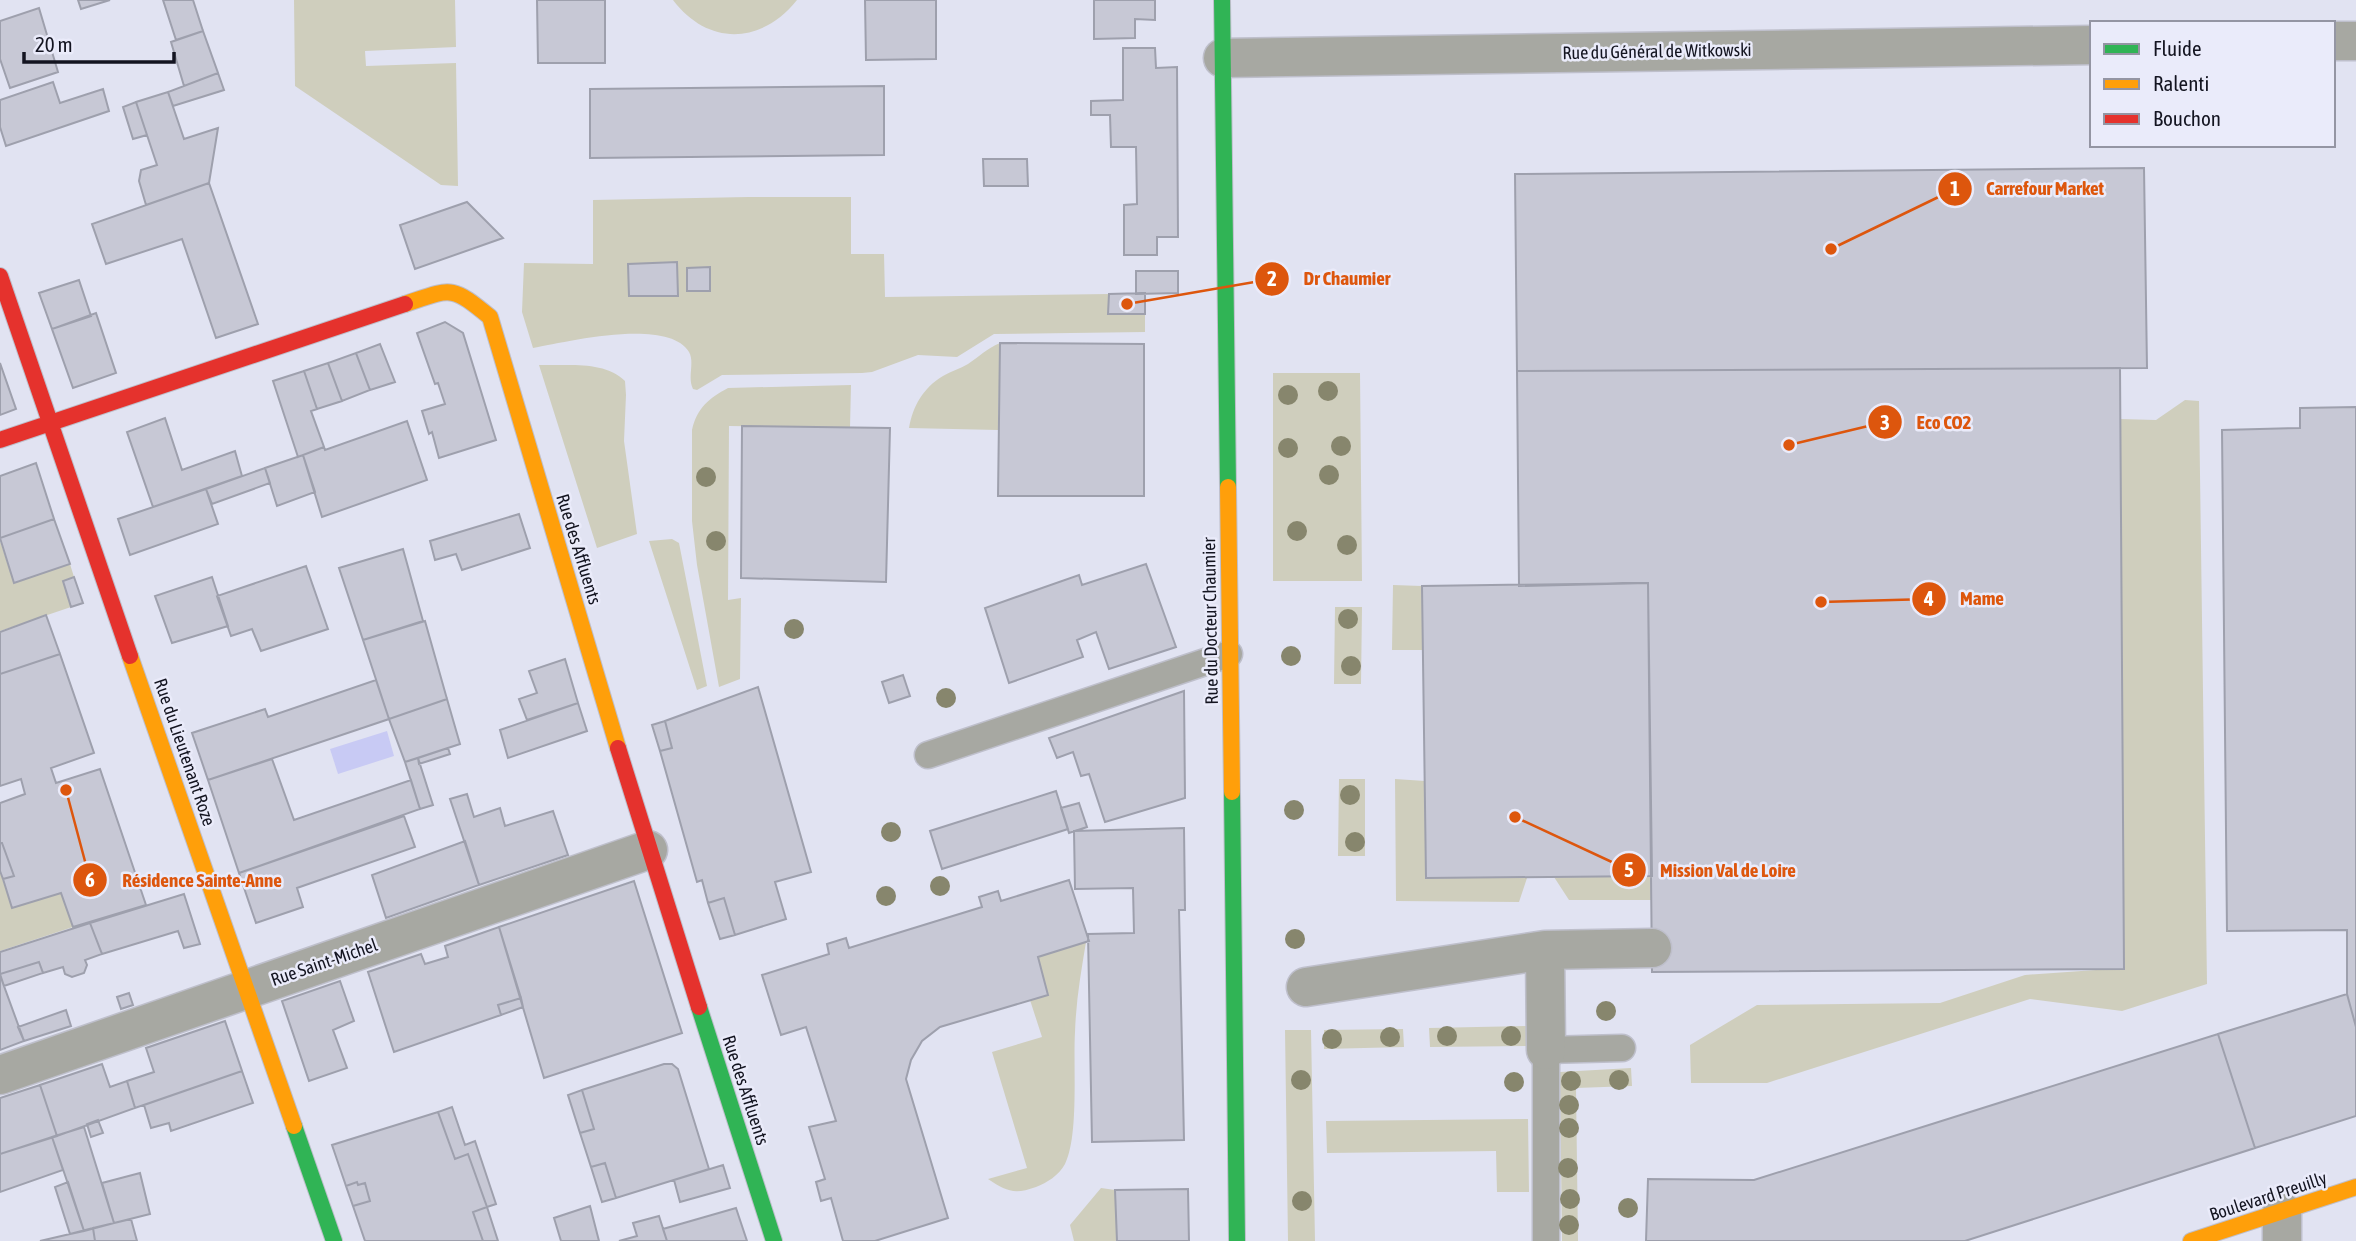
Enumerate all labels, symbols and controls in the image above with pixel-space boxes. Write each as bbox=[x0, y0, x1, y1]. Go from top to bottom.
scale bar bbox=[24, 21, 175, 65]
legend bbox=[2090, 21, 2335, 147]
text: 20 m bbox=[35, 32, 73, 56]
text: Fluide bbox=[2153, 36, 2202, 60]
street label: Rue du Général de Witkowski bbox=[1562, 39, 1752, 63]
text: Ralenti bbox=[2153, 71, 2209, 95]
text: Bouchon bbox=[2153, 106, 2221, 130]
callout: Carrefour Market bbox=[1937, 169, 2118, 209]
text: 1 bbox=[1950, 176, 1960, 200]
text: Carrefour Market bbox=[1986, 177, 2105, 199]
callout: Dr Chaumier bbox=[1254, 259, 1404, 299]
text: 2 bbox=[1267, 266, 1277, 290]
text: Dr Chaumier bbox=[1304, 267, 1391, 289]
callout: Eco CO2 bbox=[1867, 402, 1985, 442]
text: 3 bbox=[1880, 410, 1890, 434]
text: Eco CO2 bbox=[1917, 411, 1971, 433]
street label: Rue des Affluents bbox=[552, 491, 606, 607]
street label: Rue du Docteur Chaumier bbox=[1198, 536, 1222, 705]
callout: Mame bbox=[1911, 579, 2018, 619]
text: 4 bbox=[1923, 586, 1934, 610]
text: Mame bbox=[1960, 587, 2004, 609]
street label: Rue du Lieutenant Roze bbox=[150, 676, 220, 828]
callout: Mission Val de Loire bbox=[1611, 850, 1810, 890]
text: 5 bbox=[1624, 857, 1634, 881]
text: Mission Val de Loire bbox=[1660, 859, 1796, 881]
callout: Résidence Sainte-Anne bbox=[73, 860, 296, 900]
text: 6 bbox=[85, 867, 95, 891]
text: Résidence Sainte-Anne bbox=[122, 869, 282, 891]
street label: Rue Saint-Michel bbox=[268, 934, 380, 990]
street label: Rue des Affluents bbox=[718, 1032, 774, 1148]
street label: Boulevard Preuilly bbox=[2207, 1167, 2329, 1225]

